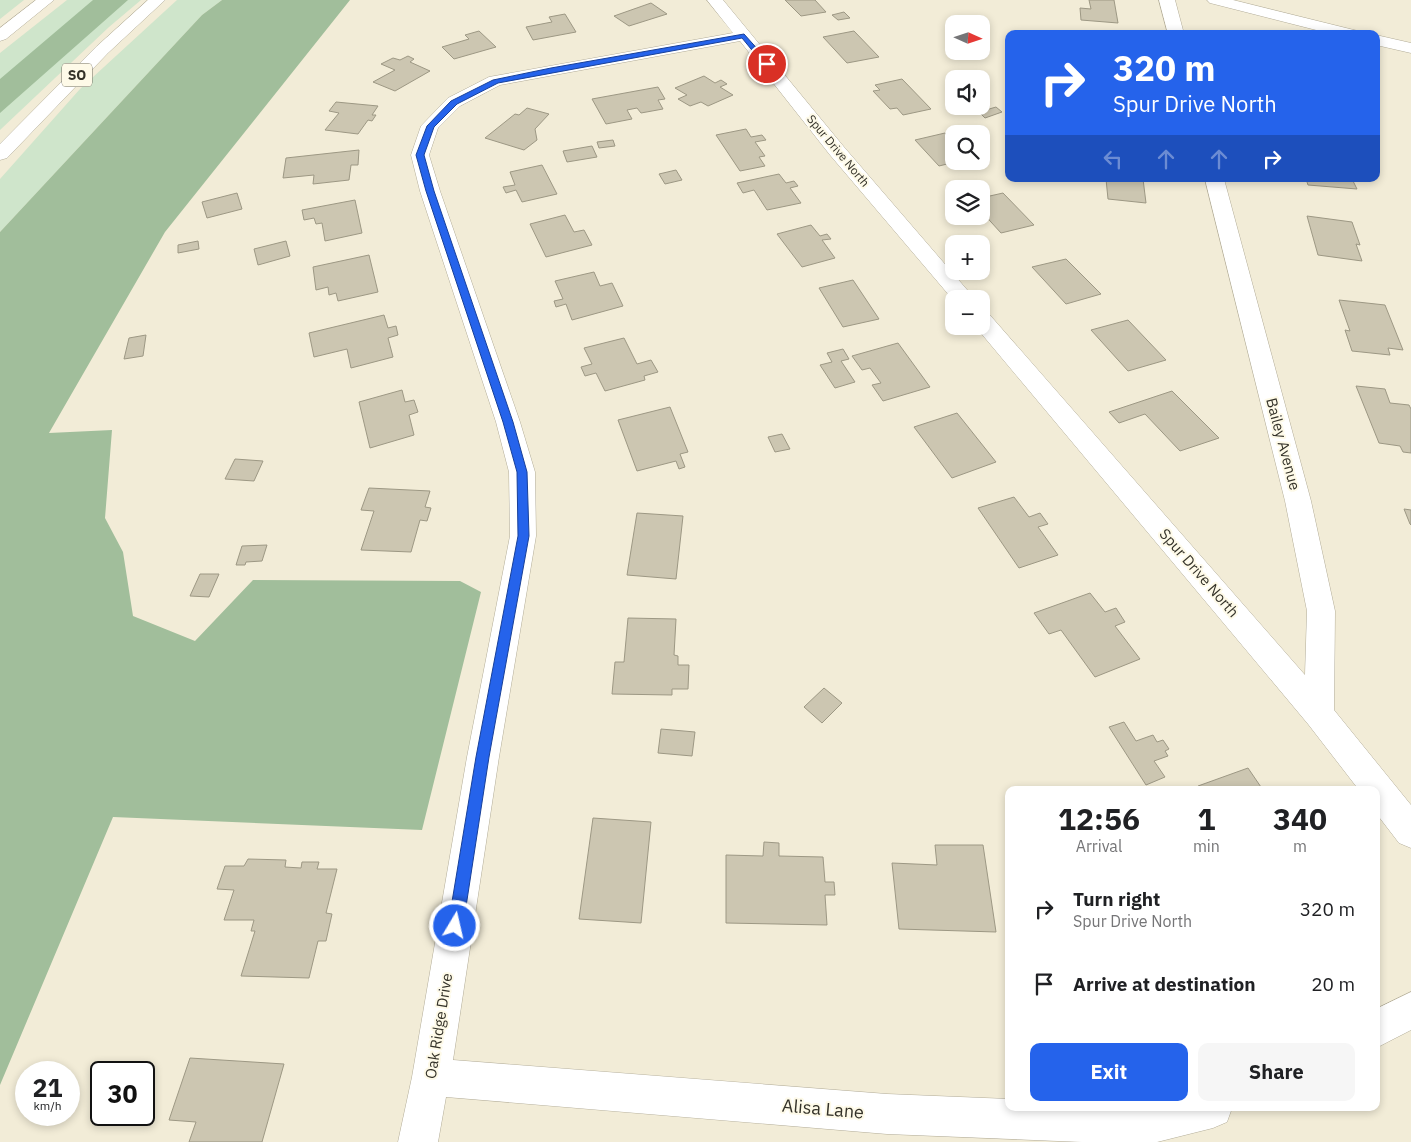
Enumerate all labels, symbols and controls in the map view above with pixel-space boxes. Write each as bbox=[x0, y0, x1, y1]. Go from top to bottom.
north arrow bbox=[945, 15, 990, 60]
map controls bbox=[945, 15, 990, 335]
pin bbox=[746, 43, 788, 85]
text: 320 m bbox=[1113, 45, 1216, 91]
icon: arrive bbox=[753, 50, 781, 78]
icon: right bbox=[1030, 50, 1095, 115]
road number: SO bbox=[62, 64, 92, 86]
button: sound bbox=[945, 70, 990, 115]
text: Spur Drive North bbox=[1113, 89, 1277, 118]
street label: Spur Drive North bbox=[804, 112, 873, 190]
button: search bbox=[945, 125, 990, 170]
icon: left bbox=[1099, 145, 1127, 173]
icon: ahead bbox=[1152, 145, 1180, 173]
icon: ahead bbox=[1205, 145, 1233, 173]
icon: right bbox=[1258, 145, 1286, 173]
button: layers bbox=[945, 180, 990, 225]
button: + bbox=[945, 235, 990, 280]
button: − bbox=[945, 290, 990, 335]
street label: Bailey Avenue bbox=[1262, 396, 1305, 492]
street label: Spur Drive North bbox=[1156, 524, 1243, 621]
text: 12:56 bbox=[1058, 799, 1140, 838]
text: 1 bbox=[1197, 799, 1215, 838]
text: 340 bbox=[1273, 799, 1327, 838]
text: Arrival bbox=[1076, 836, 1122, 856]
text: min bbox=[1193, 836, 1220, 856]
text: m bbox=[1293, 836, 1307, 856]
text: Turn right bbox=[1073, 887, 1160, 911]
icon: right bbox=[1030, 895, 1058, 923]
text: 320 m bbox=[1300, 897, 1355, 921]
position arrow bbox=[428, 899, 480, 951]
text: Spur Drive North bbox=[1073, 911, 1192, 931]
icon: arrive bbox=[1030, 970, 1058, 998]
street label: Oak Ridge Drive bbox=[421, 972, 456, 1080]
text: Arrive at destination bbox=[1073, 972, 1256, 996]
text: 20 m bbox=[1311, 972, 1355, 996]
button: Exit bbox=[1030, 1043, 1188, 1101]
button: Share bbox=[1198, 1043, 1355, 1101]
speed limit sign: 30 bbox=[90, 1061, 155, 1126]
text: 21 bbox=[32, 1071, 63, 1104]
street label: Alisa Lane bbox=[781, 1093, 865, 1124]
text: km/h bbox=[33, 1098, 62, 1113]

